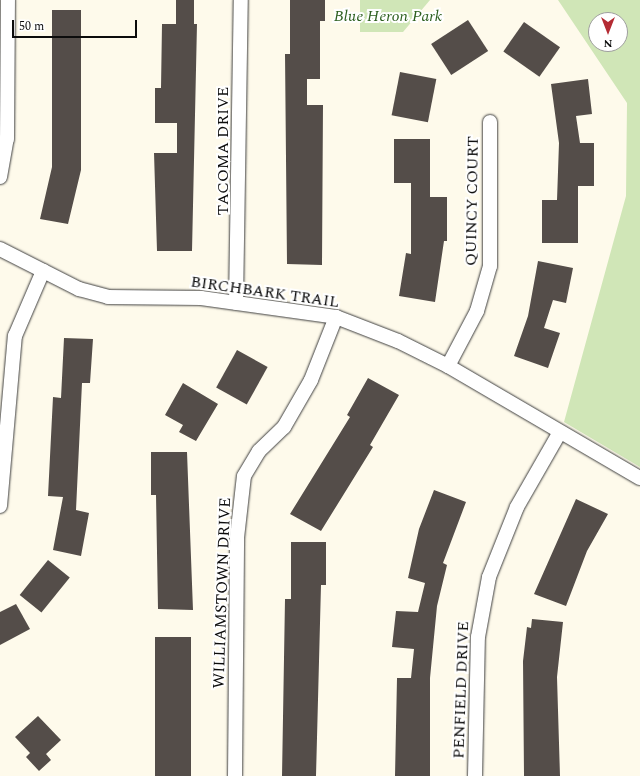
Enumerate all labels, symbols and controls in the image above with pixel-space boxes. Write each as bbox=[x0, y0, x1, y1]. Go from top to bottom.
park label: Blue Heron Park bbox=[334, 6, 442, 26]
scale bar bbox=[14, 12, 139, 38]
north arrow bbox=[588, 12, 628, 52]
text: 50 m bbox=[19, 17, 44, 36]
text: N bbox=[604, 35, 613, 52]
street label: TACOMA DRIVE bbox=[213, 86, 233, 216]
street label: QUINCY COURT bbox=[461, 136, 483, 266]
street label: BIRCHBARK TRAIL bbox=[189, 272, 341, 312]
street label: WILLIAMSTOWN DRIVE bbox=[209, 497, 235, 689]
street label: PENFIELD DRIVE bbox=[449, 621, 473, 759]

